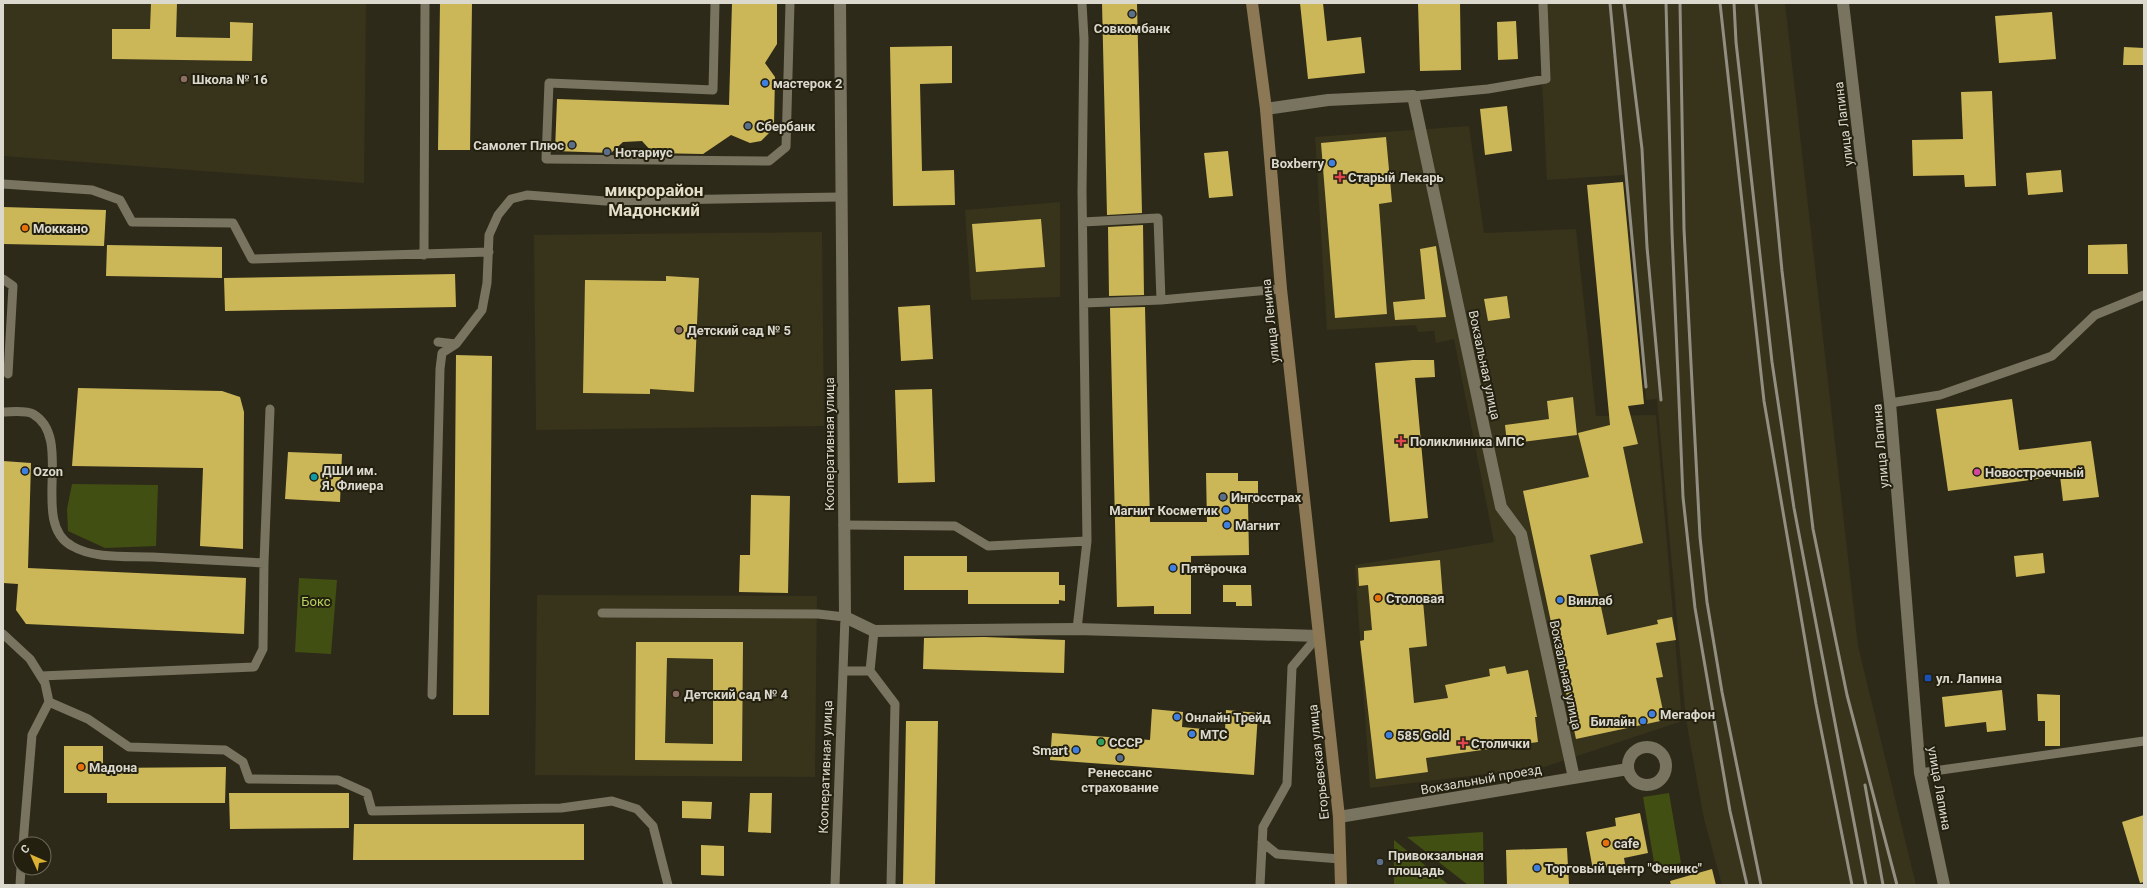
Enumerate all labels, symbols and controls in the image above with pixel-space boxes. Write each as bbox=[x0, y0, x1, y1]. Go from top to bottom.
marker: Совкомбанк bbox=[1127, 9, 1137, 19]
place label: Совкомбанк bbox=[1094, 21, 1171, 36]
place label: Школа № 16 bbox=[192, 72, 268, 87]
marker: Школа № 16 bbox=[179, 74, 189, 84]
place label: мастерок 2 bbox=[773, 76, 842, 91]
marker: мастерок 2 bbox=[760, 78, 770, 88]
street label: улица Лапина bbox=[1831, 81, 1856, 167]
place label: Сбербанк bbox=[756, 119, 816, 134]
marker: Сбербанк bbox=[743, 121, 753, 131]
place label: Самолет Плюс bbox=[473, 138, 564, 153]
marker: Самолет Плюс bbox=[567, 140, 577, 150]
place label: Нотариус bbox=[615, 145, 673, 160]
marker: Нотариус bbox=[602, 147, 612, 157]
place label: Boxberry bbox=[1271, 156, 1324, 171]
marker: Boxberry bbox=[1327, 158, 1337, 168]
place label: Старый Лекарь bbox=[1348, 170, 1444, 185]
marker: Старый Лекарь bbox=[1335, 172, 1345, 182]
district label: микрорайон Мадонский bbox=[605, 180, 703, 220]
place label: Моккано bbox=[33, 221, 88, 236]
marker: Моккано bbox=[20, 223, 30, 233]
street label: улица Ленина bbox=[1259, 278, 1282, 364]
street label: Вокзальная улица bbox=[1466, 309, 1503, 421]
place label: Детский сад № 5 bbox=[687, 323, 791, 338]
marker: Детский сад № 5 bbox=[674, 325, 684, 335]
street label: Кооперативная улица bbox=[822, 377, 837, 511]
street label: улица Лапина bbox=[1869, 403, 1892, 489]
place label: Поликлиника МПС bbox=[1410, 434, 1525, 449]
marker: Поликлиника МПС bbox=[1395, 435, 1407, 447]
place label: ДШИ им. Я. Флиера bbox=[321, 463, 383, 493]
place label: Ozon bbox=[33, 464, 63, 479]
place label: Новостроечный bbox=[1985, 465, 2084, 480]
marker: Ozon bbox=[20, 466, 30, 476]
marker: Новостроечный bbox=[1972, 467, 1982, 477]
marker: ДШИ им. Я. Флиера bbox=[309, 472, 319, 482]
place label: Ингосстрах bbox=[1231, 490, 1302, 505]
marker: Ингосстрах bbox=[1218, 492, 1228, 502]
place label: Магнит Косметик bbox=[1109, 503, 1219, 518]
marker: Магнит Косметик bbox=[1221, 505, 1231, 515]
place label: Магнит bbox=[1235, 518, 1281, 533]
marker: Магнит bbox=[1222, 520, 1232, 530]
place label: Пятёрочка bbox=[1181, 561, 1247, 576]
marker: Пятёрочка bbox=[1168, 563, 1178, 573]
place label: Столовая bbox=[1386, 591, 1444, 606]
marker: Столовая bbox=[1373, 593, 1383, 603]
place label: Винлаб bbox=[1568, 593, 1613, 608]
park label: Бокс bbox=[301, 594, 331, 609]
marker: Винлаб bbox=[1555, 595, 1565, 605]
street label: Вокзальная улица bbox=[1547, 619, 1584, 731]
place label: ул. Лапина bbox=[1936, 671, 2002, 686]
marker: ул. Лапина bbox=[1923, 673, 1933, 683]
place label: Детский сад № 4 bbox=[684, 687, 788, 702]
marker: Детский сад № 4 bbox=[671, 689, 681, 699]
street label: Кооперативная улица bbox=[816, 700, 835, 834]
street label: Егорьевская улица bbox=[1305, 704, 1332, 820]
place label: Мегафон bbox=[1660, 707, 1715, 722]
marker: Мегафон bbox=[1647, 709, 1657, 719]
place label: Онлайн Трейд bbox=[1185, 710, 1271, 725]
marker: Онлайн Трейд bbox=[1172, 712, 1182, 722]
place label: Билайн bbox=[1591, 714, 1635, 729]
marker: Билайн bbox=[1638, 716, 1648, 726]
place label: МТС bbox=[1200, 727, 1228, 742]
place label: 585 Gold bbox=[1397, 728, 1450, 743]
marker: МТС bbox=[1187, 729, 1197, 739]
marker: 585 Gold bbox=[1384, 730, 1394, 740]
place label: СССР bbox=[1109, 735, 1143, 750]
place label: Столички bbox=[1471, 736, 1530, 751]
marker: СССР bbox=[1096, 737, 1106, 747]
marker: Столички bbox=[1458, 738, 1468, 748]
place label: Smart bbox=[1032, 743, 1069, 758]
marker: Smart bbox=[1071, 745, 1081, 755]
street label: улица Лапина bbox=[1925, 745, 1954, 831]
marker: Ренессанс страхование bbox=[1115, 753, 1125, 763]
place label: Мадона bbox=[89, 760, 137, 775]
street label: Вокзальный проезд bbox=[1419, 761, 1543, 798]
marker: Мадона bbox=[76, 762, 86, 772]
place label: Ренессанс страхование bbox=[1081, 765, 1159, 795]
north arrow bbox=[12, 836, 52, 876]
place label: cafe bbox=[1614, 836, 1639, 851]
marker: cafe bbox=[1601, 838, 1611, 848]
text: С bbox=[18, 842, 32, 856]
place label: Привокзальная площадь bbox=[1388, 848, 1484, 878]
marker: Привокзальная площадь bbox=[1375, 857, 1385, 867]
place label: Торговый центр "Феникс" bbox=[1545, 861, 1702, 876]
marker: Торговый центр "Феникс" bbox=[1532, 863, 1542, 873]

